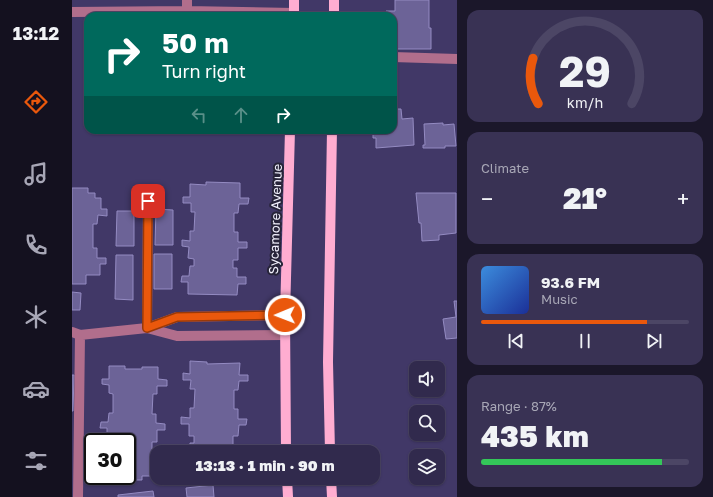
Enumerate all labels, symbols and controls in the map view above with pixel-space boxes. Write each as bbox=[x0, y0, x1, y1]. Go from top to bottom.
text: 13:12 bbox=[13, 22, 59, 44]
text: 50 m bbox=[162, 26, 229, 59]
icon: right bbox=[96, 28, 148, 80]
text: 29 bbox=[559, 46, 611, 96]
text: Turn right bbox=[162, 60, 246, 82]
icon: directions bbox=[22, 88, 50, 116]
text: km/h bbox=[567, 93, 603, 110]
icon: left bbox=[188, 104, 210, 126]
icon: ahead bbox=[230, 104, 252, 126]
icon: right bbox=[272, 104, 294, 126]
icon: music bbox=[22, 160, 50, 188]
text: Climate bbox=[481, 160, 529, 176]
street label: Sycamore Avenue bbox=[265, 163, 285, 275]
text: 21° bbox=[563, 180, 607, 216]
pin bbox=[131, 184, 165, 218]
text: − bbox=[481, 185, 493, 212]
text: + bbox=[677, 185, 689, 212]
icon: arrive bbox=[137, 190, 159, 212]
icon: phone bbox=[22, 231, 50, 259]
text: 93.6 FM bbox=[541, 273, 600, 291]
text: Music bbox=[541, 291, 578, 307]
position arrow bbox=[264, 294, 306, 336]
icon: climate bbox=[22, 303, 50, 331]
icon: previous bbox=[505, 330, 527, 352]
icon: pause bbox=[574, 330, 596, 352]
icon: next bbox=[643, 330, 665, 352]
map controls bbox=[409, 361, 445, 485]
button: sound bbox=[409, 361, 445, 397]
icon: car bbox=[22, 375, 50, 403]
text: Range · 87% bbox=[481, 398, 557, 414]
button: search bbox=[409, 405, 445, 441]
text: 435 km bbox=[481, 418, 589, 454]
speed limit sign: 30 bbox=[84, 433, 136, 485]
icon: filters bbox=[22, 447, 50, 475]
button: layers bbox=[409, 449, 445, 485]
text: 13:13 · 1 min · 90 m bbox=[195, 456, 335, 474]

